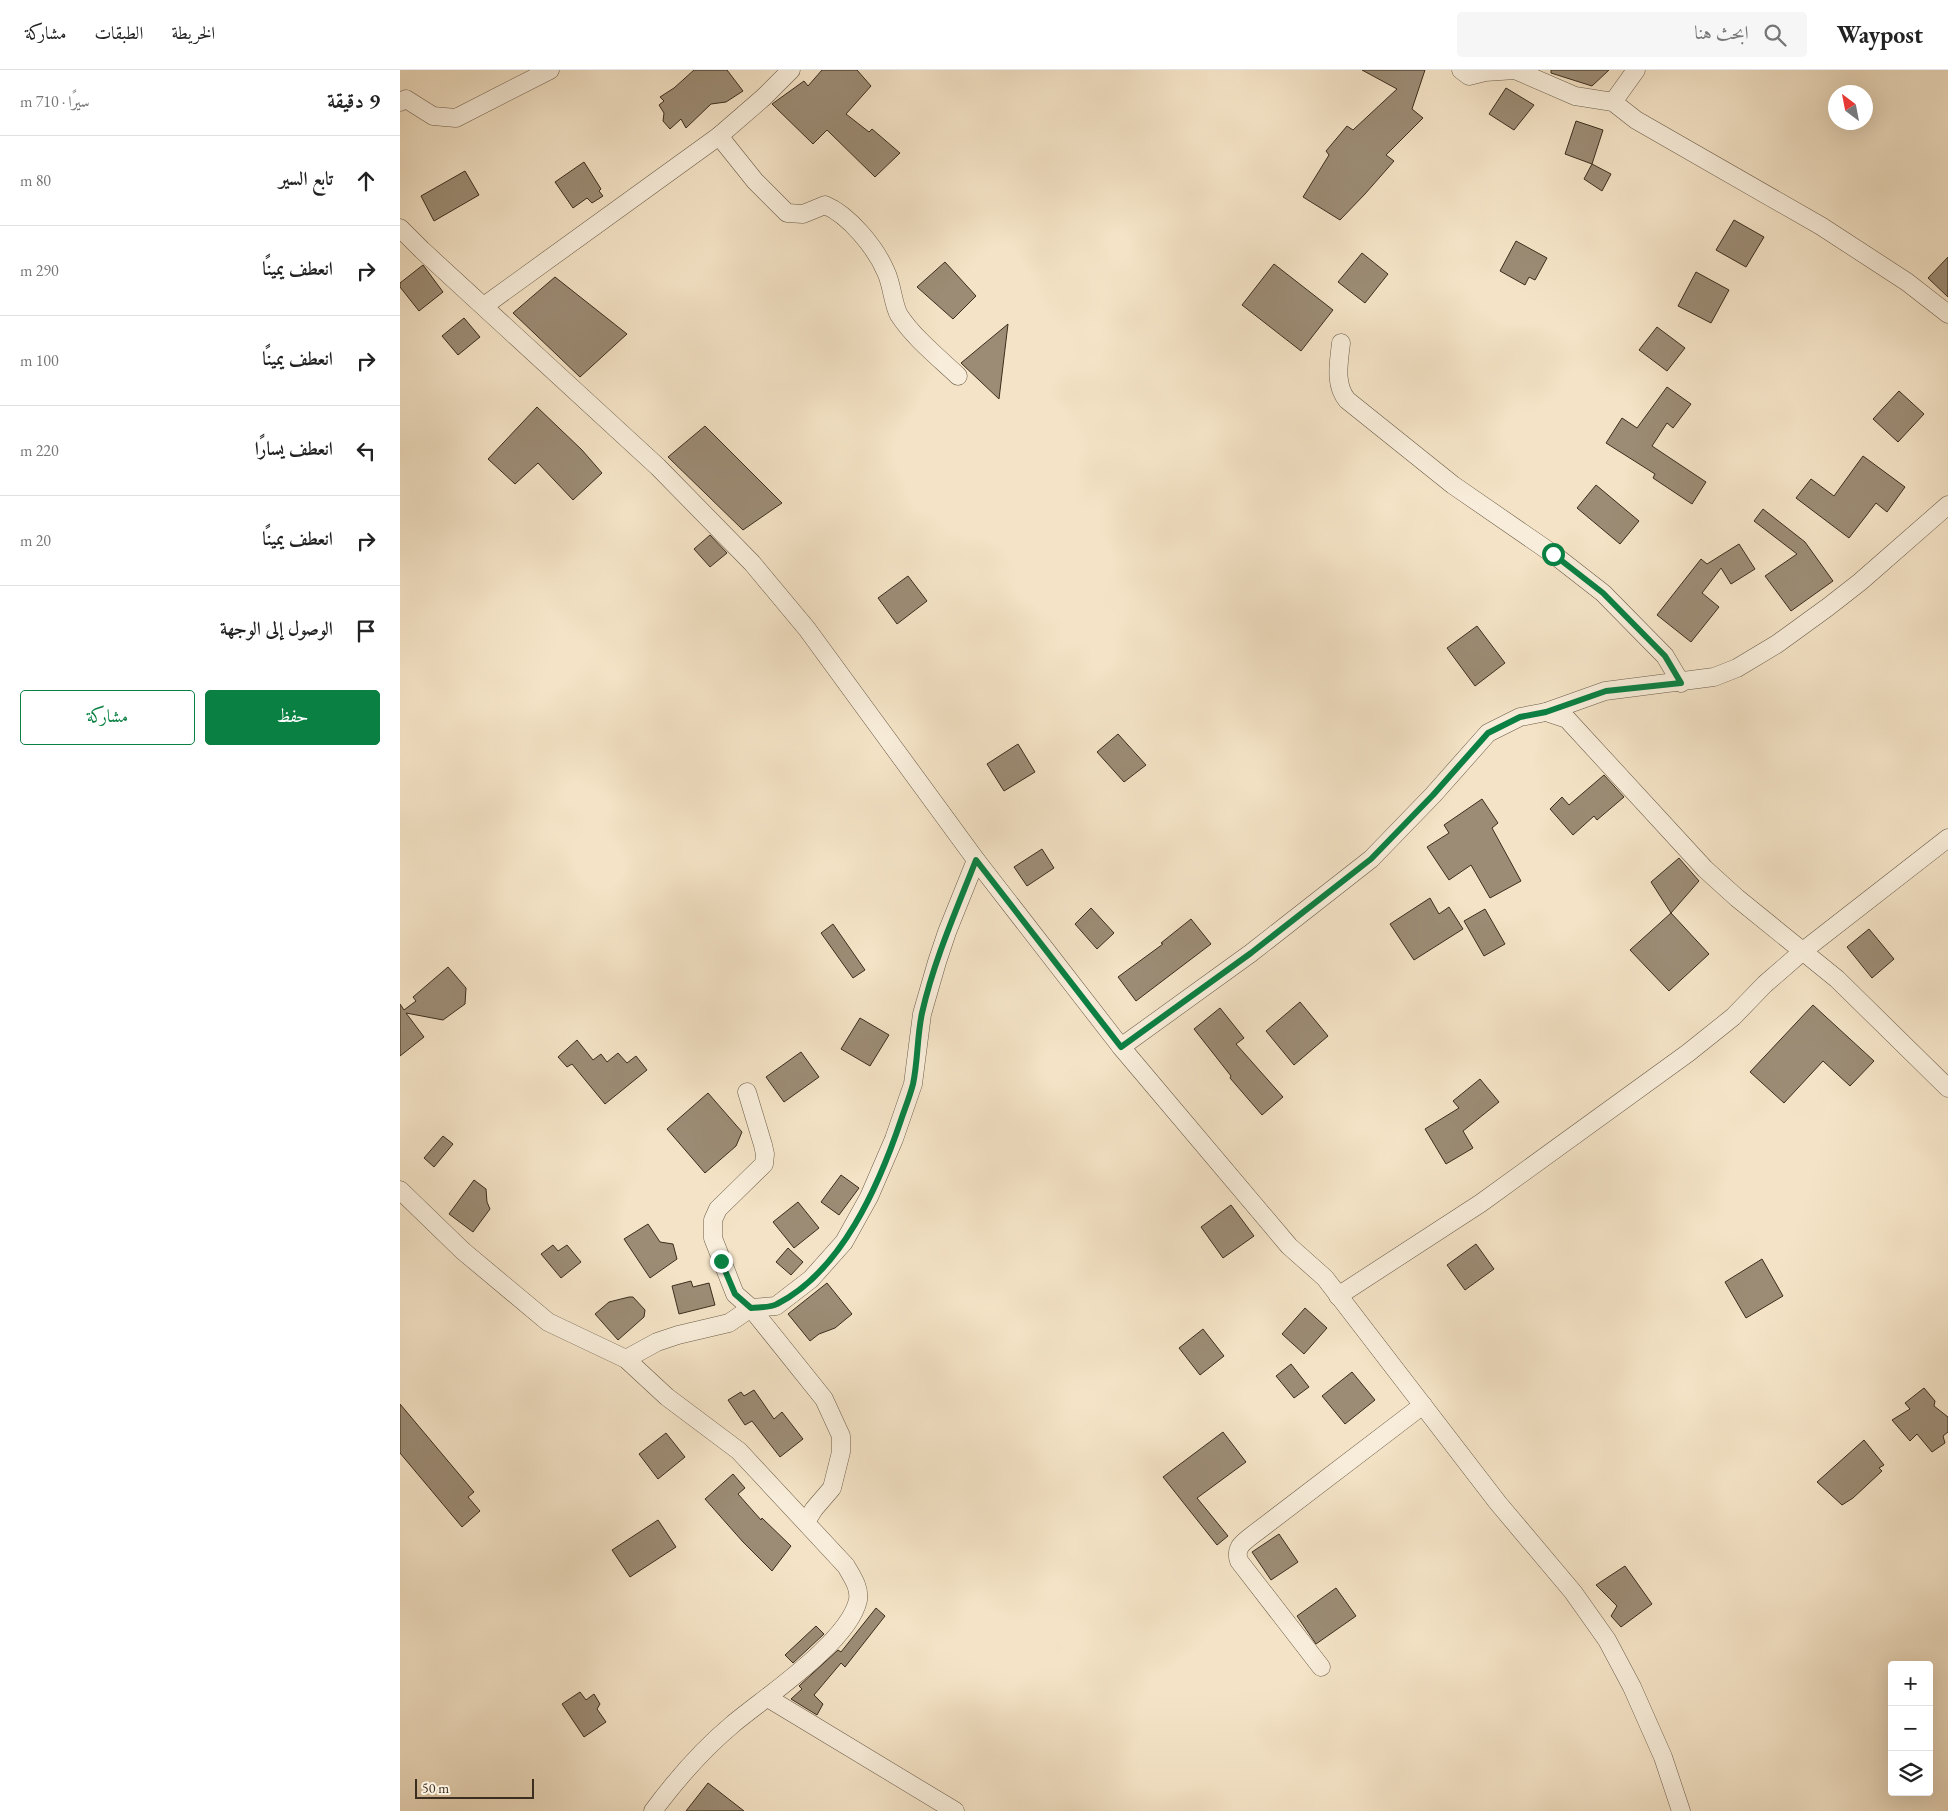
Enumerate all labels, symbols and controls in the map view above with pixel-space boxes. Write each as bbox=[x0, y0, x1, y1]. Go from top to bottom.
search box bbox=[1457, 12, 1807, 57]
text: Waypost bbox=[1837, 19, 1923, 50]
text: ابحث هنا bbox=[1694, 20, 1749, 45]
text: مشاركة bbox=[25, 21, 66, 44]
text: الطبقات bbox=[94, 21, 143, 44]
text: الخريطة bbox=[171, 21, 215, 44]
icon: search bbox=[1761, 21, 1789, 49]
north arrow bbox=[1828, 85, 1873, 130]
text: 9 دقيقة bbox=[327, 87, 380, 114]
text: سيرًا · 710 m bbox=[20, 91, 90, 112]
text: تابع السير bbox=[279, 166, 333, 191]
icon: ahead bbox=[352, 167, 380, 195]
text: 80 m bbox=[20, 170, 51, 191]
text: انعطف يمينًا bbox=[262, 256, 333, 281]
icon: right bbox=[352, 257, 380, 285]
text: 290 m bbox=[20, 260, 59, 281]
text: انعطف يمينًا bbox=[262, 346, 333, 371]
icon: right bbox=[352, 347, 380, 375]
text: 100 m bbox=[20, 350, 59, 371]
text: انعطف يسارًا bbox=[255, 436, 333, 461]
icon: left bbox=[352, 437, 380, 465]
text: 220 m bbox=[20, 440, 59, 461]
text: انعطف يمينًا bbox=[262, 526, 333, 551]
icon: right bbox=[352, 527, 380, 555]
text: 20 m bbox=[20, 530, 51, 551]
route start bbox=[1542, 543, 1565, 566]
text: الوصول إلى الوجهة bbox=[220, 616, 333, 641]
icon: arrive bbox=[352, 617, 380, 645]
button: مشاركة bbox=[20, 690, 195, 745]
button: حفظ bbox=[205, 690, 380, 745]
route end bbox=[710, 1250, 733, 1273]
map controls bbox=[1888, 1661, 1933, 1796]
button: + bbox=[1888, 1661, 1933, 1706]
button: − bbox=[1888, 1706, 1933, 1751]
button: layers bbox=[1888, 1751, 1933, 1796]
scale bar bbox=[415, 1776, 534, 1799]
text: 50 m bbox=[422, 1779, 449, 1797]

